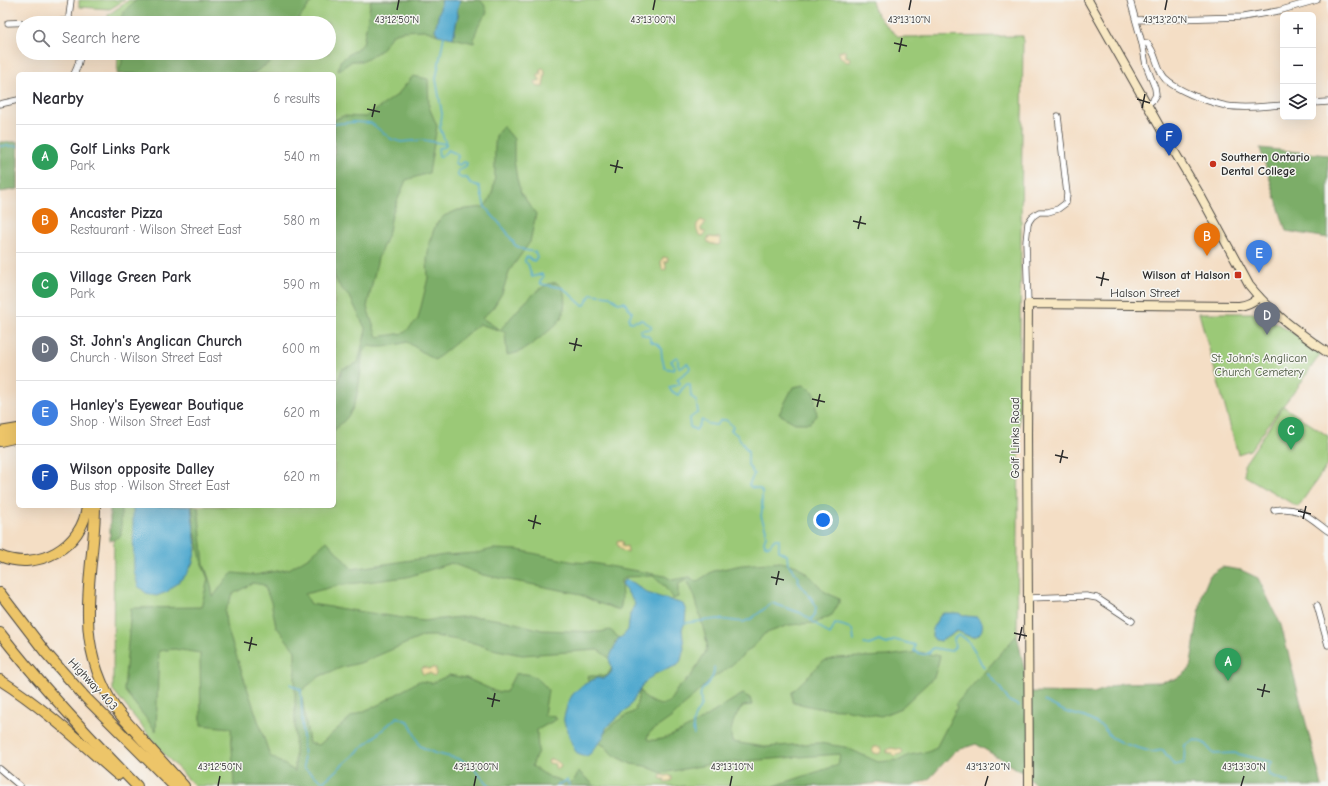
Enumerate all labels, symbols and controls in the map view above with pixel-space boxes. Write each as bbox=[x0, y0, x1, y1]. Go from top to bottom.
map controls bbox=[1280, 12, 1316, 120]
button: + bbox=[1280, 12, 1316, 48]
text: 43°12'50"N bbox=[375, 14, 419, 26]
text: 43°13'00"N bbox=[631, 14, 675, 26]
text: 43°13'10"N bbox=[888, 14, 930, 26]
text: 43°13'20"N bbox=[1143, 14, 1187, 26]
search box bbox=[16, 16, 336, 60]
icon: search bbox=[30, 27, 52, 49]
text: Search here bbox=[62, 29, 140, 47]
button: − bbox=[1280, 48, 1316, 84]
button: layers bbox=[1280, 84, 1316, 120]
text: Nearby bbox=[32, 89, 83, 108]
text: 6 results bbox=[273, 91, 320, 106]
pin: F bbox=[1156, 123, 1182, 156]
text: Golf Links Park bbox=[70, 140, 170, 158]
text: A bbox=[41, 149, 49, 164]
text: 540 m bbox=[284, 149, 320, 164]
place label: Southern Ontario Dental College bbox=[1221, 150, 1310, 178]
text: Park bbox=[70, 158, 95, 173]
marker: Southern Ontario Dental College bbox=[1208, 159, 1218, 169]
text: Ancaster Pizza bbox=[70, 204, 163, 222]
text: B bbox=[41, 213, 49, 228]
text: 580 m bbox=[283, 213, 320, 228]
text: Restaurant · Wilson Street East bbox=[70, 222, 241, 237]
pin: B bbox=[1194, 223, 1220, 256]
pin: E bbox=[1246, 240, 1272, 273]
text: Village Green Park bbox=[70, 268, 191, 286]
place label: Wilson at Halson bbox=[1142, 268, 1230, 282]
marker: Wilson at Halson bbox=[1233, 270, 1243, 280]
text: C bbox=[41, 277, 49, 292]
text: 590 m bbox=[283, 277, 320, 292]
text: Park bbox=[70, 286, 95, 301]
street label: Halson Street bbox=[1110, 286, 1180, 300]
pin: D bbox=[1254, 302, 1280, 335]
text: St. John's Anglican Church bbox=[70, 332, 242, 350]
text: D bbox=[41, 341, 49, 356]
text: 600 m bbox=[282, 341, 320, 356]
text: Church · Wilson Street East bbox=[70, 350, 222, 365]
park label: St. John's Anglican Church Cemetery bbox=[1211, 351, 1307, 379]
text: Hanley's Eyewear Boutique bbox=[70, 396, 244, 414]
street label: Golf Links Road bbox=[1008, 397, 1022, 479]
text: E bbox=[41, 405, 49, 420]
text: 620 m bbox=[283, 405, 320, 420]
text: Shop · Wilson Street East bbox=[70, 414, 210, 429]
pin: C bbox=[1278, 417, 1304, 450]
text: Wilson opposite Dalley bbox=[70, 460, 214, 478]
text: F bbox=[41, 469, 49, 484]
text: 620 m bbox=[283, 469, 320, 484]
text: Bus stop · Wilson Street East bbox=[70, 478, 229, 493]
your location bbox=[813, 510, 833, 530]
pin: A bbox=[1215, 648, 1241, 681]
street label: Highway 403 bbox=[65, 655, 121, 713]
text: 43°12'50"N bbox=[198, 761, 242, 773]
text: 43°13'00"N bbox=[454, 761, 498, 773]
text: 43°13'10"N bbox=[711, 761, 753, 773]
text: 43°13'20"N bbox=[966, 761, 1010, 773]
text: 43°13'30"N bbox=[1222, 761, 1266, 773]

